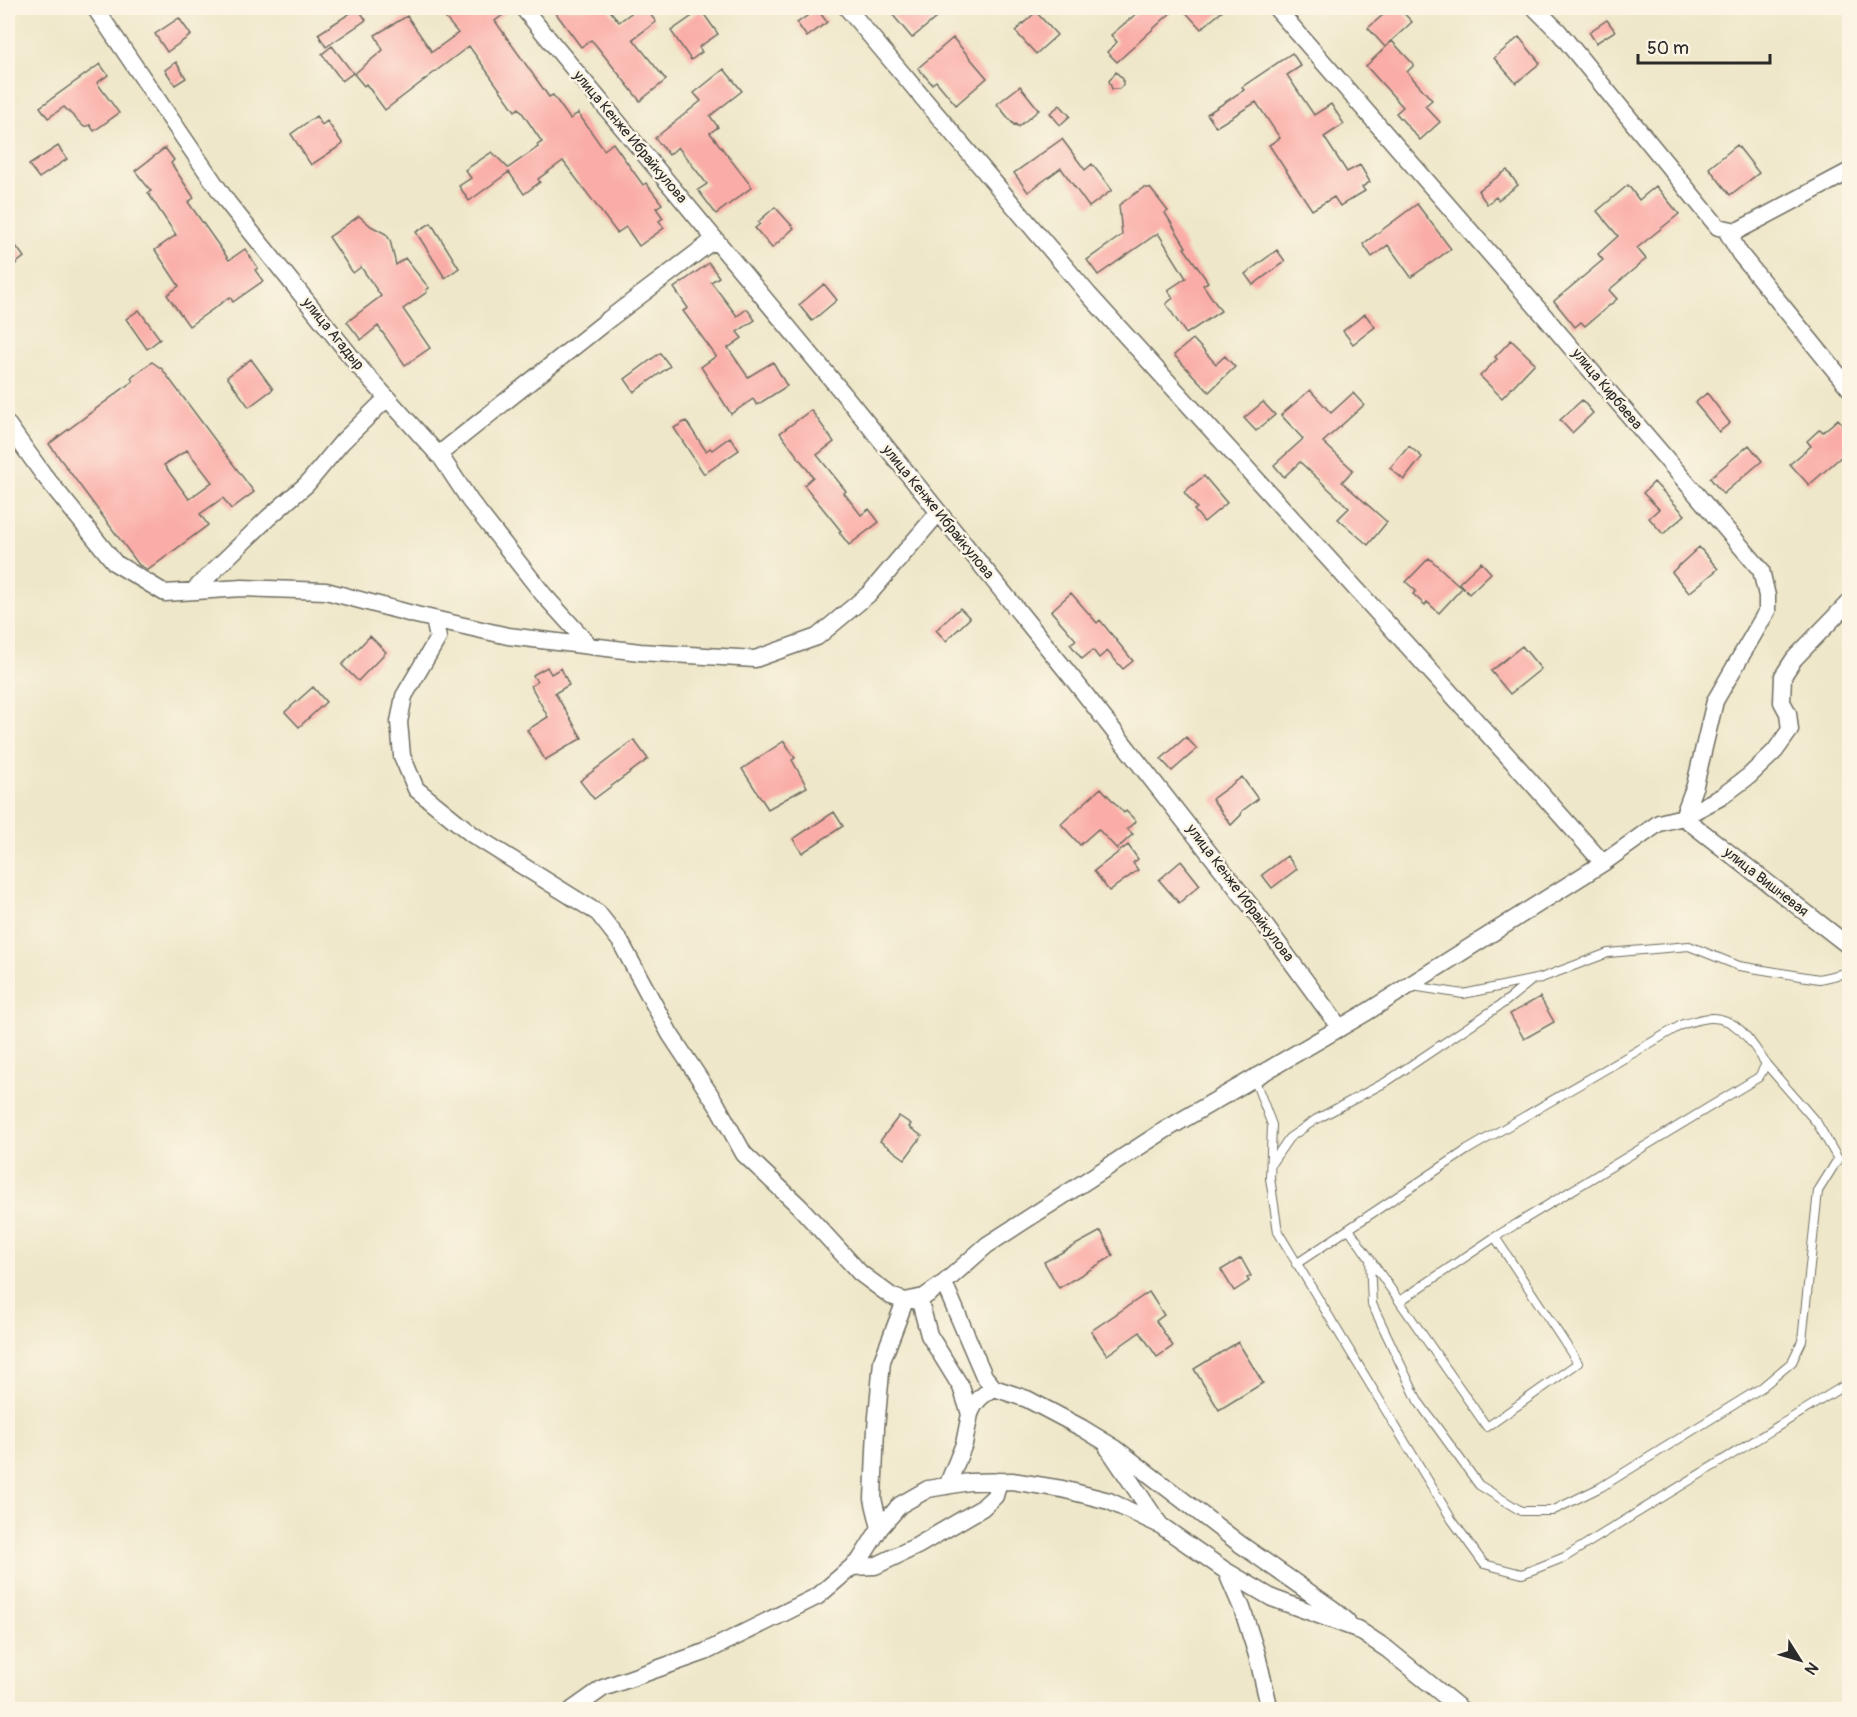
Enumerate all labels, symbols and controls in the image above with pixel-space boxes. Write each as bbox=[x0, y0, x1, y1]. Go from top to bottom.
scale bar bbox=[1638, 27, 1770, 65]
text: 50 m bbox=[1647, 37, 1689, 60]
street label: улица Кенже Ибрайкулова bbox=[568, 66, 691, 207]
street label: улица Агадыр bbox=[297, 293, 368, 374]
street label: улица Кирбаева bbox=[1567, 344, 1647, 434]
street label: улица Кенже Ибрайкулова bbox=[877, 440, 998, 583]
street label: улица Кенже Ибрайкулова bbox=[1181, 820, 1298, 966]
street label: улица Вишневая bbox=[1719, 842, 1812, 921]
north arrow bbox=[1770, 1630, 1830, 1690]
text: N bbox=[1800, 1658, 1822, 1679]

